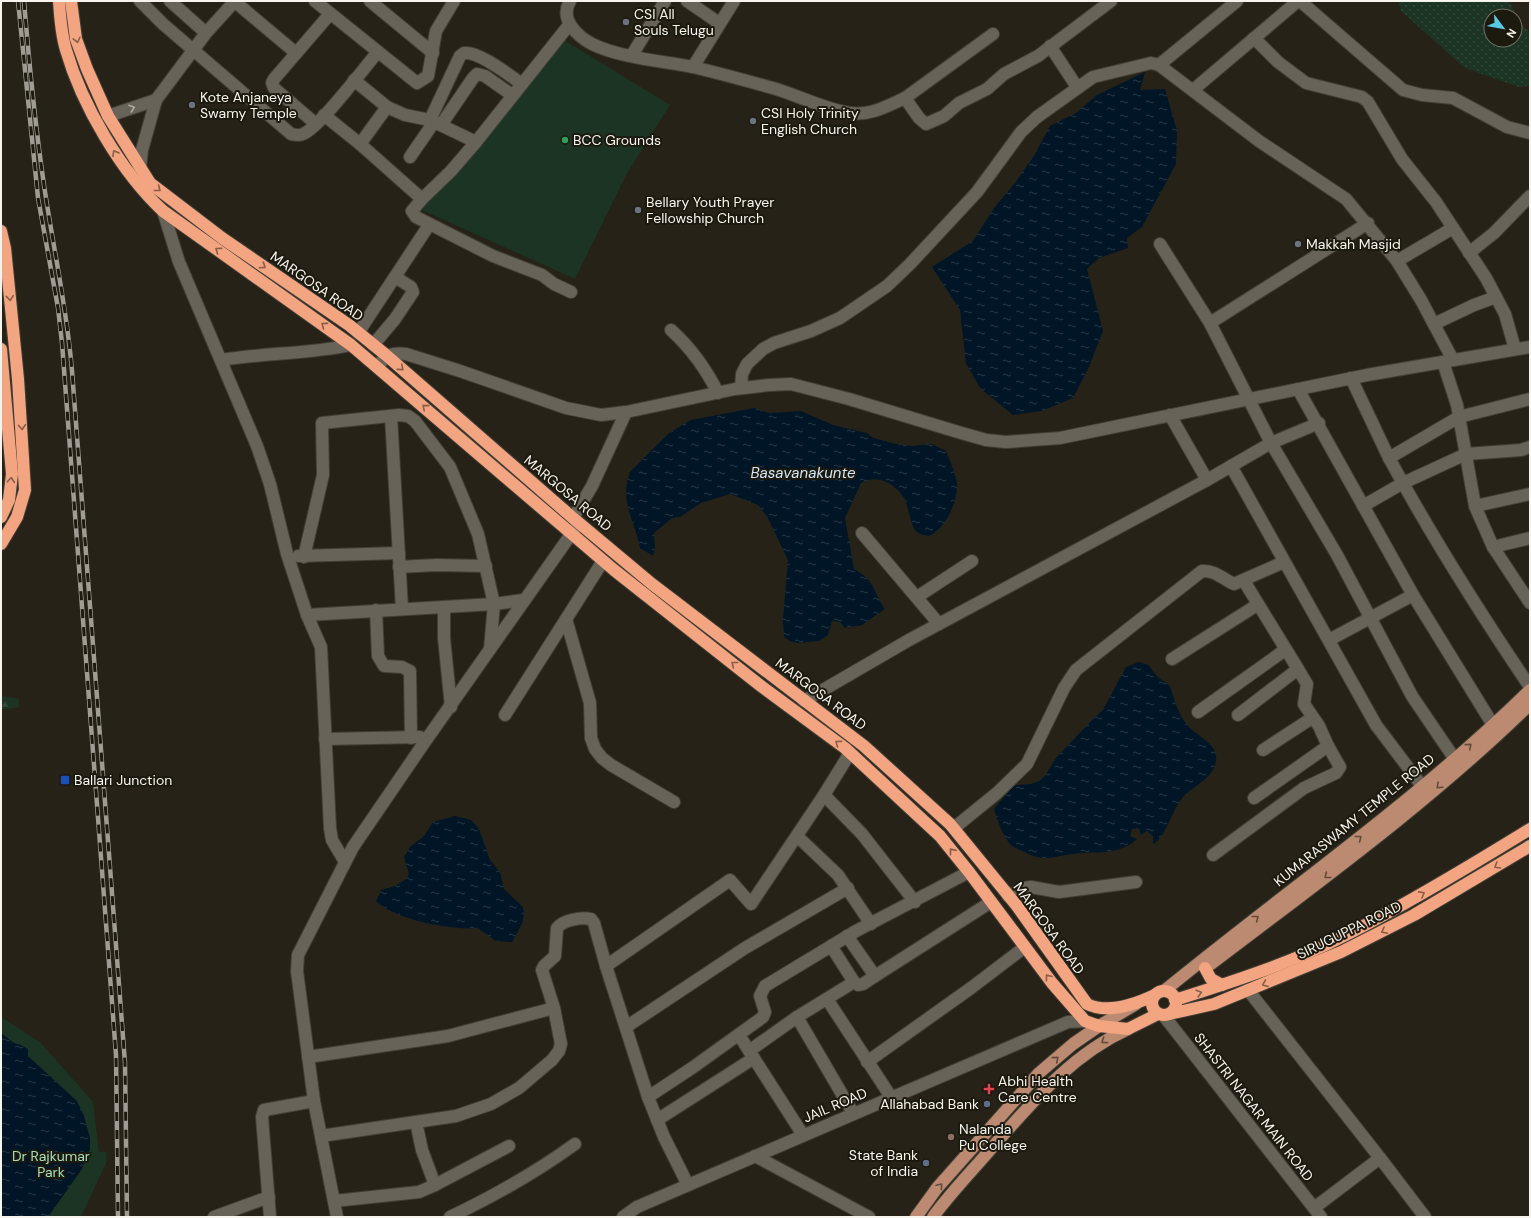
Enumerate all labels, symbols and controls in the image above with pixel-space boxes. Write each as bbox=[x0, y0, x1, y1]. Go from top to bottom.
place label: CSI All Souls Telugu bbox=[634, 5, 714, 39]
north arrow bbox=[1483, 8, 1523, 48]
marker: CSI All Souls Telugu bbox=[621, 17, 631, 27]
text: N bbox=[1503, 26, 1520, 40]
one-way arrow bbox=[72, 36, 80, 43]
place label: Kote Anjaneya Swamy Temple bbox=[200, 88, 297, 122]
marker: Kote Anjaneya Swamy Temple bbox=[187, 100, 197, 110]
one-way arrow bbox=[128, 104, 135, 112]
place label: CSI Holy Trinity English Church bbox=[761, 104, 859, 138]
marker: CSI Holy Trinity English Church bbox=[748, 116, 758, 126]
place label: BCC Grounds bbox=[573, 131, 661, 149]
marker: BCC Grounds bbox=[560, 135, 570, 145]
one-way arrow bbox=[113, 150, 120, 157]
one-way arrow bbox=[153, 185, 160, 192]
place label: Bellary Youth Prayer Fellowship Church bbox=[646, 193, 774, 227]
marker: Bellary Youth Prayer Fellowship Church bbox=[633, 205, 643, 215]
place label: Makkah Masjid bbox=[1306, 235, 1401, 253]
marker: Makkah Masjid bbox=[1293, 239, 1303, 249]
one-way arrow bbox=[215, 247, 222, 255]
street label: MARGOSA ROAD bbox=[267, 247, 367, 325]
one-way arrow bbox=[258, 261, 265, 268]
one-way arrow bbox=[5, 295, 14, 301]
one-way arrow bbox=[322, 323, 329, 330]
one-way arrow bbox=[396, 364, 403, 371]
one-way arrow bbox=[422, 405, 429, 412]
one-way arrow bbox=[17, 424, 26, 430]
street label: MARGOSA ROAD bbox=[520, 451, 616, 535]
water label: Basavanakunte bbox=[750, 463, 856, 483]
one-way arrow bbox=[6, 477, 15, 483]
street label: MARGOSA ROAD bbox=[772, 654, 870, 734]
one-way arrow bbox=[731, 662, 738, 669]
one-way arrow bbox=[835, 740, 842, 747]
one-way arrow bbox=[1464, 743, 1472, 750]
street label: KUMARASWAMY TEMPLE ROAD bbox=[1270, 750, 1438, 890]
place label: Ballari Junction bbox=[74, 771, 172, 789]
marker: Ballari Junction bbox=[59, 774, 71, 786]
one-way arrow bbox=[1436, 781, 1444, 789]
one-way arrow bbox=[1354, 836, 1361, 843]
one-way arrow bbox=[950, 849, 957, 856]
one-way arrow bbox=[1494, 861, 1501, 868]
one-way arrow bbox=[1324, 872, 1331, 879]
street label: MARGOSA ROAD bbox=[1010, 878, 1088, 978]
one-way arrow bbox=[1418, 891, 1425, 898]
street label: SIRUGUPPA ROAD bbox=[1294, 897, 1404, 963]
one-way arrow bbox=[1252, 916, 1259, 923]
one-way arrow bbox=[1381, 926, 1388, 933]
one-way arrow bbox=[1045, 974, 1052, 981]
one-way arrow bbox=[1262, 979, 1270, 987]
one-way arrow bbox=[1195, 989, 1202, 997]
street label: SHASTRI NAGAR MAIN ROAD bbox=[1190, 1029, 1318, 1185]
one-way arrow bbox=[1101, 1037, 1108, 1044]
one-way arrow bbox=[1051, 1057, 1058, 1064]
place label: Abhi Health Care Centre bbox=[998, 1072, 1077, 1106]
street label: JAIL ROAD bbox=[800, 1083, 870, 1127]
marker: Abhi Health Care Centre bbox=[983, 1083, 995, 1095]
place label: Allahabad Bank bbox=[880, 1095, 979, 1113]
marker: Allahabad Bank bbox=[982, 1099, 992, 1109]
place label: Nalanda Pu College bbox=[959, 1120, 1027, 1154]
marker: Nalanda Pu College bbox=[946, 1132, 956, 1142]
place label: State Bank of India bbox=[849, 1146, 918, 1180]
park label: Dr Rajkumar Park bbox=[12, 1147, 90, 1181]
marker: State Bank of India bbox=[921, 1158, 931, 1168]
one-way arrow bbox=[935, 1183, 942, 1191]

